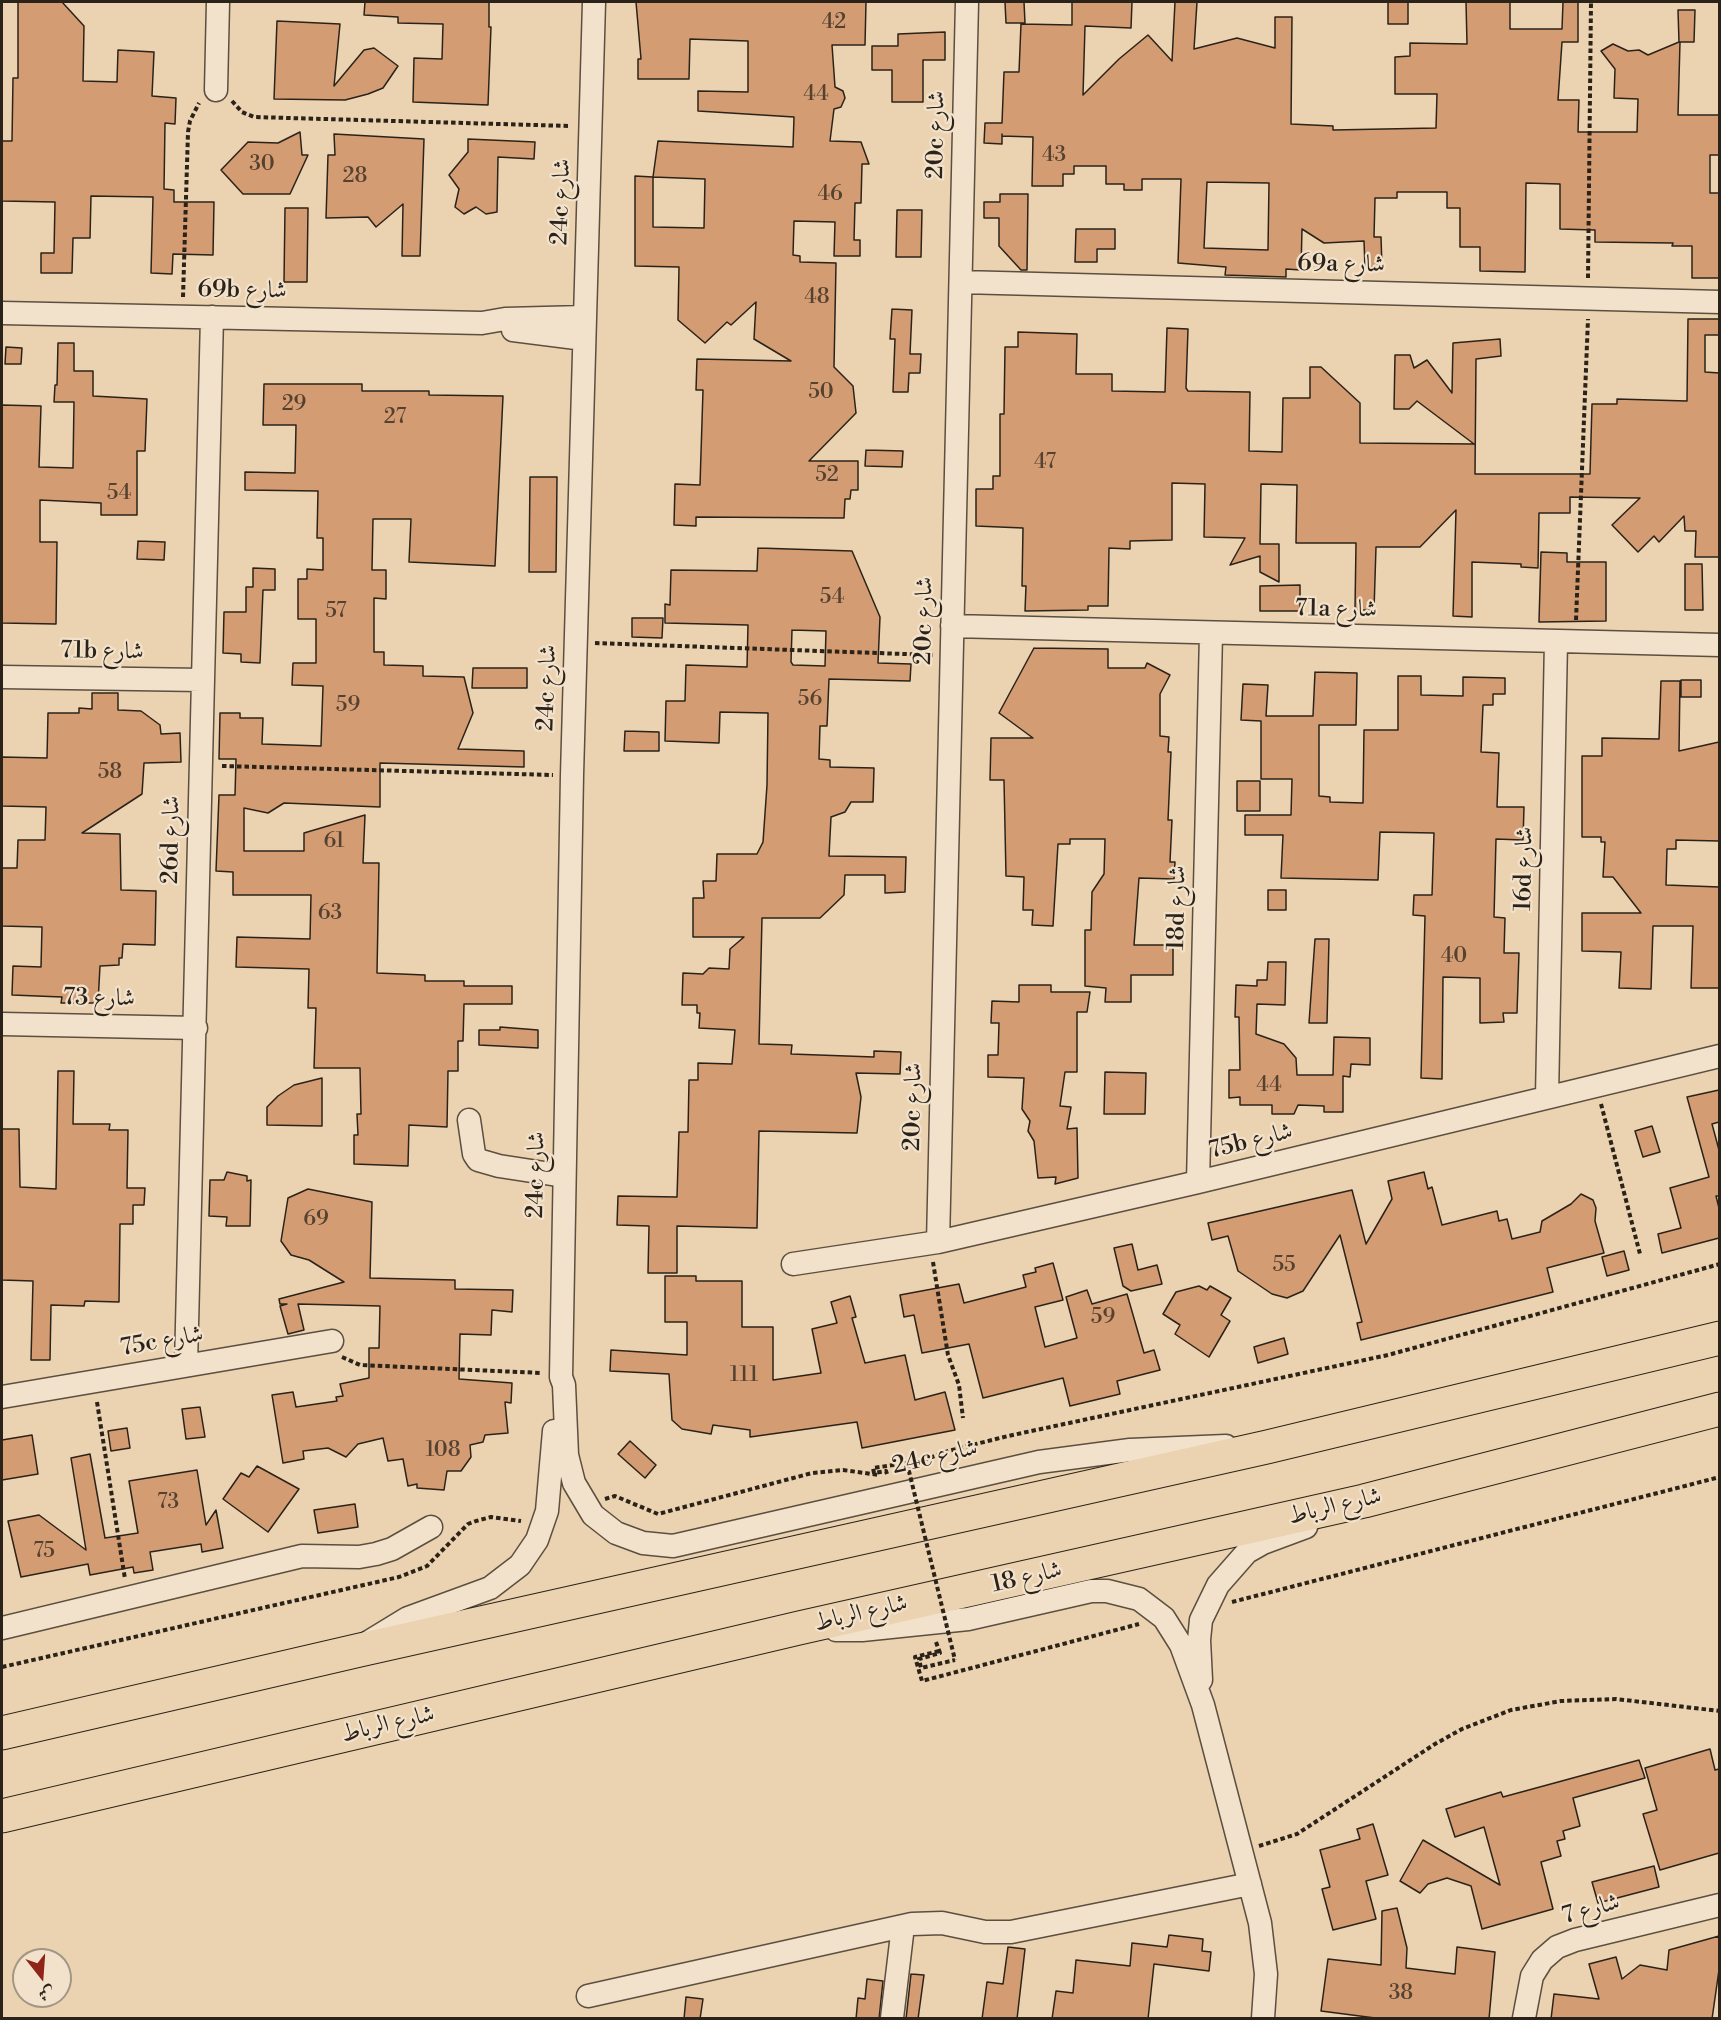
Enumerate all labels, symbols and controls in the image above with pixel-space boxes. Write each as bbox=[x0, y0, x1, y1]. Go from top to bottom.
house number: 42 bbox=[822, 10, 846, 36]
house number: 44 bbox=[803, 82, 829, 108]
street label: 20c شارع bbox=[922, 91, 952, 179]
house number: 43 bbox=[1042, 143, 1066, 169]
house number: 30 bbox=[249, 152, 275, 178]
street label: 24c شارع bbox=[546, 158, 578, 246]
house number: 28 bbox=[343, 164, 367, 190]
house number: 46 bbox=[817, 182, 843, 208]
street label: 69a شارع bbox=[1297, 250, 1385, 280]
street label: 69b شارع bbox=[197, 276, 287, 306]
house number: 48 bbox=[804, 285, 830, 311]
house number: 50 bbox=[808, 380, 834, 406]
house number: 29 bbox=[282, 392, 306, 418]
house number: 27 bbox=[384, 405, 406, 431]
house number: 47 bbox=[1034, 450, 1056, 476]
house number: 52 bbox=[815, 463, 839, 489]
house number: 54 bbox=[107, 481, 131, 507]
street label: 20c شارع bbox=[910, 577, 940, 665]
house number: 54 bbox=[820, 585, 844, 611]
street label: 71a شارع bbox=[1295, 595, 1377, 625]
house number: 57 bbox=[325, 599, 347, 625]
street label: 71b شارع bbox=[60, 637, 144, 667]
street label: 24c شارع bbox=[532, 644, 564, 732]
house number: 56 bbox=[798, 687, 822, 713]
house number: 59 bbox=[336, 693, 360, 719]
house number: 58 bbox=[98, 760, 122, 786]
street label: 26d شارع bbox=[157, 796, 187, 884]
street label: 16d شارع bbox=[1510, 827, 1540, 911]
house number: 61 bbox=[323, 829, 345, 855]
street label: 18d شارع bbox=[1163, 865, 1193, 951]
house number: 63 bbox=[318, 901, 342, 927]
house number: 40 bbox=[1441, 944, 1467, 970]
street label: شارع 73 bbox=[63, 984, 135, 1014]
street label: 20c شارع bbox=[899, 1063, 929, 1151]
house number: 44 bbox=[1256, 1073, 1282, 1099]
street label: 75b شارع bbox=[1206, 1118, 1296, 1166]
street label: 24c شارع bbox=[522, 1131, 552, 1219]
house number: 69 bbox=[303, 1207, 329, 1233]
house number: 55 bbox=[1272, 1253, 1296, 1279]
house number: 59 bbox=[1091, 1305, 1115, 1331]
street label: 75c شارع bbox=[118, 1321, 206, 1363]
house number: 111 bbox=[730, 1363, 758, 1389]
street label: 24c شارع bbox=[889, 1434, 981, 1482]
house number: 108 bbox=[425, 1438, 461, 1464]
street label: شارع الرباط bbox=[1285, 1482, 1385, 1532]
house number: 73 bbox=[157, 1490, 179, 1516]
house number: 75 bbox=[33, 1539, 55, 1565]
street label: شارع 18 bbox=[989, 1556, 1065, 1600]
street label: شارع الرباط bbox=[811, 1589, 911, 1639]
street label: شارع الرباط bbox=[338, 1700, 438, 1750]
street label: شارع 7 bbox=[1559, 1888, 1623, 1932]
north arrow bbox=[12, 1948, 72, 2008]
text: ش bbox=[36, 1981, 57, 2005]
house number: 38 bbox=[1389, 1981, 1413, 2007]

